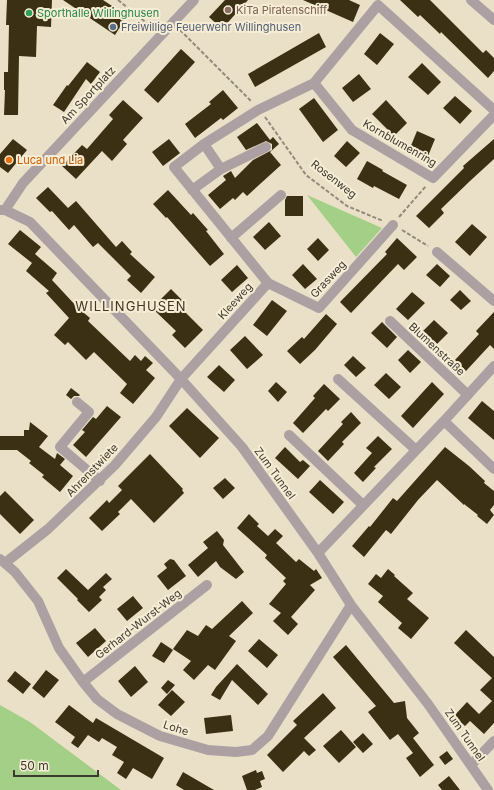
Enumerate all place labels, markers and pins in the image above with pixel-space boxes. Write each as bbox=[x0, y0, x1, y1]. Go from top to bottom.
place label: KiTa Piratenschiff bbox=[236, 3, 327, 17]
marker: KiTa Piratenschiff bbox=[223, 5, 233, 15]
place label: Sporthalle Willinghusen bbox=[37, 6, 159, 20]
marker: Sporthalle Willinghusen bbox=[24, 8, 34, 18]
place label: Freiwillige Feuerwehr Willinghusen bbox=[121, 20, 301, 34]
marker: Freiwillige Feuerwehr Willinghusen bbox=[108, 22, 118, 32]
place label: Luca und Lia bbox=[17, 153, 83, 167]
marker: Luca und Lia bbox=[4, 155, 14, 165]

